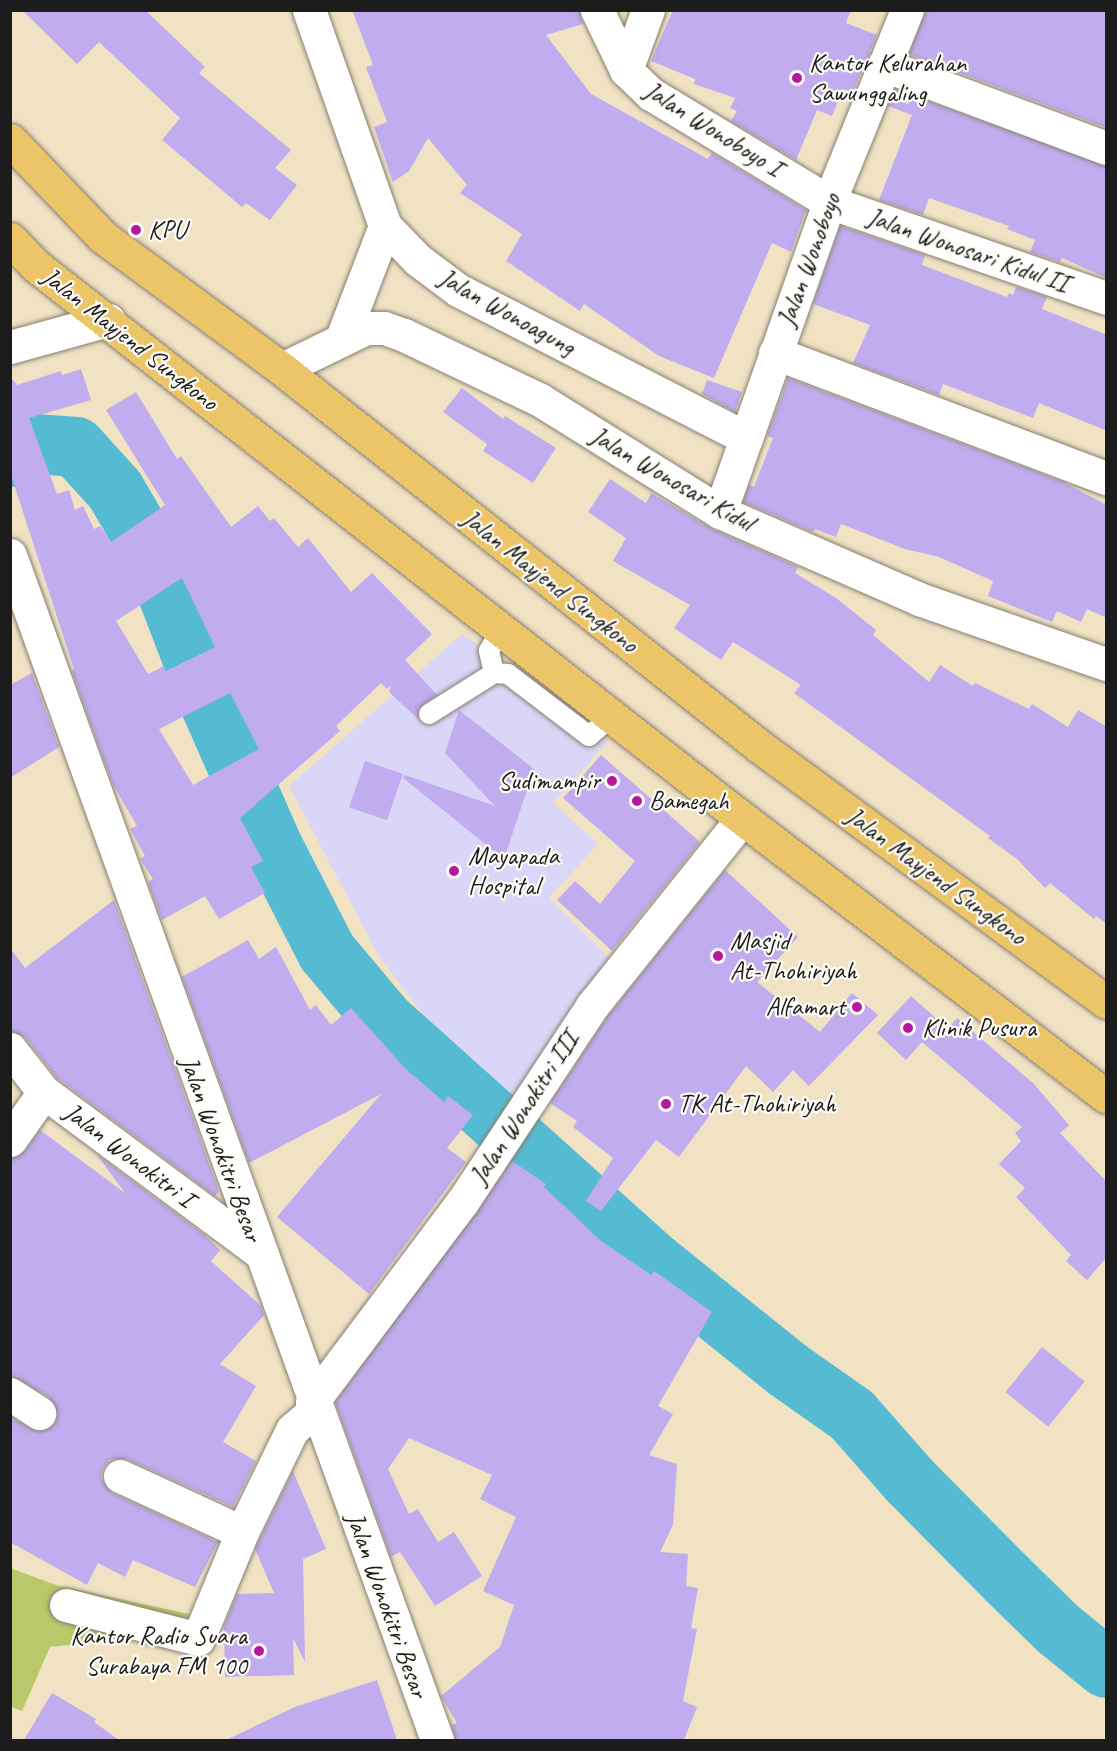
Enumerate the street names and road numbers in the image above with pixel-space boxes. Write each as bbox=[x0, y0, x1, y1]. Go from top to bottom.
street label: Jalan Wonoboyo I bbox=[639, 74, 787, 184]
street label: Jalan Wonoboyo bbox=[771, 189, 847, 331]
street label: Jalan Wonosari Kidul II bbox=[863, 201, 1073, 299]
street label: Jalan Mayjend Sungkono bbox=[36, 261, 224, 417]
street label: Jalan Wonoagung bbox=[433, 262, 581, 362]
street label: Jalan Wonosari Kidul bbox=[585, 420, 759, 538]
street label: Jalan Mayjend Sungkono bbox=[456, 503, 644, 659]
street label: Jalan Mayjend Sungkono bbox=[840, 800, 1032, 952]
street label: Jalan Wonokitri III bbox=[463, 1026, 585, 1190]
street label: Jalan Wonokitri Besar bbox=[173, 1052, 269, 1246]
street label: Jalan Wonokitri I bbox=[58, 1096, 200, 1214]
street label: Jalan Wonokitri Besar bbox=[339, 1508, 435, 1702]

